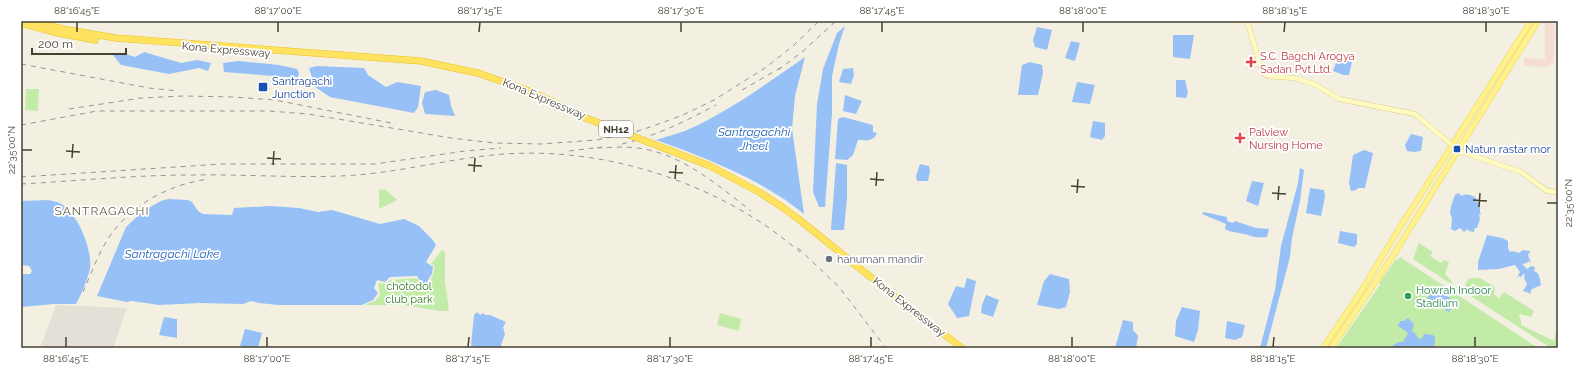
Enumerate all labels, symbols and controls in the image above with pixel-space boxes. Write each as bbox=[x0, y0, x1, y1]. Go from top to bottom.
text: 88°16'45"E bbox=[54, 5, 100, 16]
text: 88°17'00"E bbox=[254, 5, 302, 16]
text: 88°17'15"E bbox=[458, 5, 502, 16]
text: 88°17'30"E bbox=[658, 5, 704, 16]
text: 88°17'45"E bbox=[859, 5, 905, 16]
text: 88°18'00"E bbox=[1059, 5, 1107, 16]
text: 88°18'15"E bbox=[1262, 5, 1308, 16]
text: 88°18'30"E bbox=[1462, 5, 1510, 16]
scale bar bbox=[32, 30, 126, 56]
text: 200 m bbox=[38, 37, 73, 51]
street label: Kona Expressway bbox=[181, 40, 271, 60]
place label: S.C. Bagchi Arogya Sadan Pvt.Ltd. bbox=[1260, 50, 1355, 76]
marker: S.C. Bagchi Arogya Sadan Pvt.Ltd. bbox=[1245, 56, 1257, 68]
place label: Santragachi Junction bbox=[272, 75, 332, 101]
street label: Kona Expressway bbox=[501, 76, 587, 122]
marker: Santragachi Junction bbox=[257, 81, 269, 93]
road number: NH12 bbox=[599, 121, 633, 137]
water label: Santragachhi Jheel bbox=[717, 125, 791, 153]
text: 22°35'00"N bbox=[6, 126, 17, 174]
place label: Palview Nursing Home bbox=[1249, 126, 1323, 152]
marker: Palview Nursing Home bbox=[1234, 132, 1246, 144]
place label: Natun rastar mor bbox=[1465, 143, 1551, 156]
marker: Natun rastar mor bbox=[1452, 144, 1462, 154]
text: 22°35'00"N bbox=[1563, 179, 1574, 227]
district label: SANTRAGACHI bbox=[55, 204, 149, 218]
water label: Santragachi Lake bbox=[123, 247, 220, 261]
place label: hanuman mandir bbox=[837, 253, 923, 266]
marker: hanuman mandir bbox=[824, 254, 834, 264]
street label: Kona Expressway bbox=[870, 275, 948, 339]
park label: chotodol club park bbox=[385, 280, 433, 306]
place label: Howrah Indoor Stadium bbox=[1416, 284, 1491, 310]
marker: Howrah Indoor Stadium bbox=[1403, 291, 1413, 301]
text: 88°16'45"E bbox=[43, 353, 89, 364]
text: 88°17'00"E bbox=[243, 353, 291, 364]
text: 88°17'15"E bbox=[446, 353, 490, 364]
text: 88°17'30"E bbox=[647, 353, 693, 364]
text: 88°17'45"E bbox=[848, 353, 894, 364]
text: 88°18'00"E bbox=[1048, 353, 1096, 364]
text: 88°18'15"E bbox=[1250, 353, 1296, 364]
text: 88°18'30"E bbox=[1451, 353, 1499, 364]

